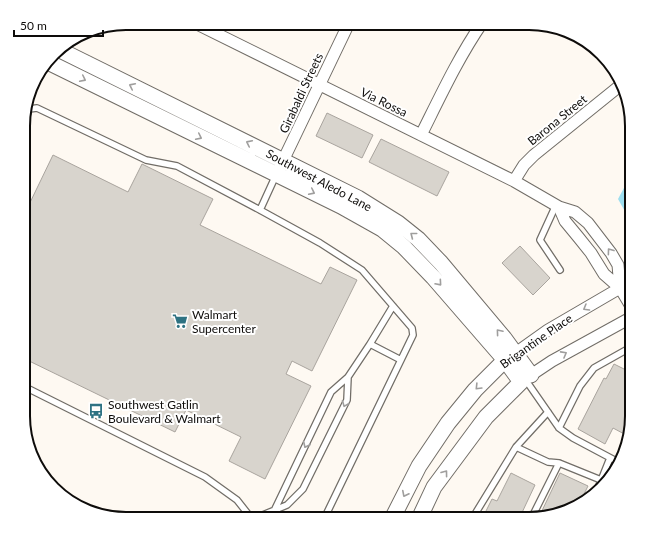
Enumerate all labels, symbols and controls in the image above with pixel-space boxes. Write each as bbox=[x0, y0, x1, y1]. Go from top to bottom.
scale bar bbox=[14, 12, 103, 38]
text: 50 m bbox=[20, 18, 47, 33]
street label: Girabaldi Streets bbox=[276, 50, 326, 136]
one-way arrow bbox=[78, 74, 86, 82]
one-way arrow bbox=[129, 83, 136, 91]
street label: Via Rossa bbox=[358, 84, 410, 120]
street label: Barona Street bbox=[524, 91, 590, 148]
one-way arrow bbox=[195, 132, 202, 139]
one-way arrow bbox=[246, 140, 253, 148]
street label: Southwest Aledo Lane bbox=[263, 146, 375, 214]
one-way arrow bbox=[307, 187, 315, 195]
one-way arrow bbox=[411, 233, 418, 240]
one-way arrow bbox=[608, 249, 615, 256]
one-way arrow bbox=[434, 278, 441, 286]
one-way arrow bbox=[583, 303, 590, 310]
place label: Walmart Supercenter bbox=[192, 307, 256, 336]
street label: Brigantine Place bbox=[497, 310, 575, 372]
supermarket icon: Walmart Supercenter bbox=[171, 312, 189, 330]
one-way arrow bbox=[497, 330, 504, 337]
one-way arrow bbox=[560, 352, 567, 359]
one-way arrow bbox=[475, 382, 483, 390]
place label: Southwest Gatlin Boulevard & Walmart bbox=[108, 397, 221, 426]
one-way arrow bbox=[341, 400, 349, 407]
bus stop icon: Southwest Gatlin Boulevard & Walmart bbox=[87, 402, 105, 420]
one-way arrow bbox=[303, 441, 311, 448]
one-way arrow bbox=[440, 470, 447, 477]
one-way arrow bbox=[402, 490, 409, 497]

